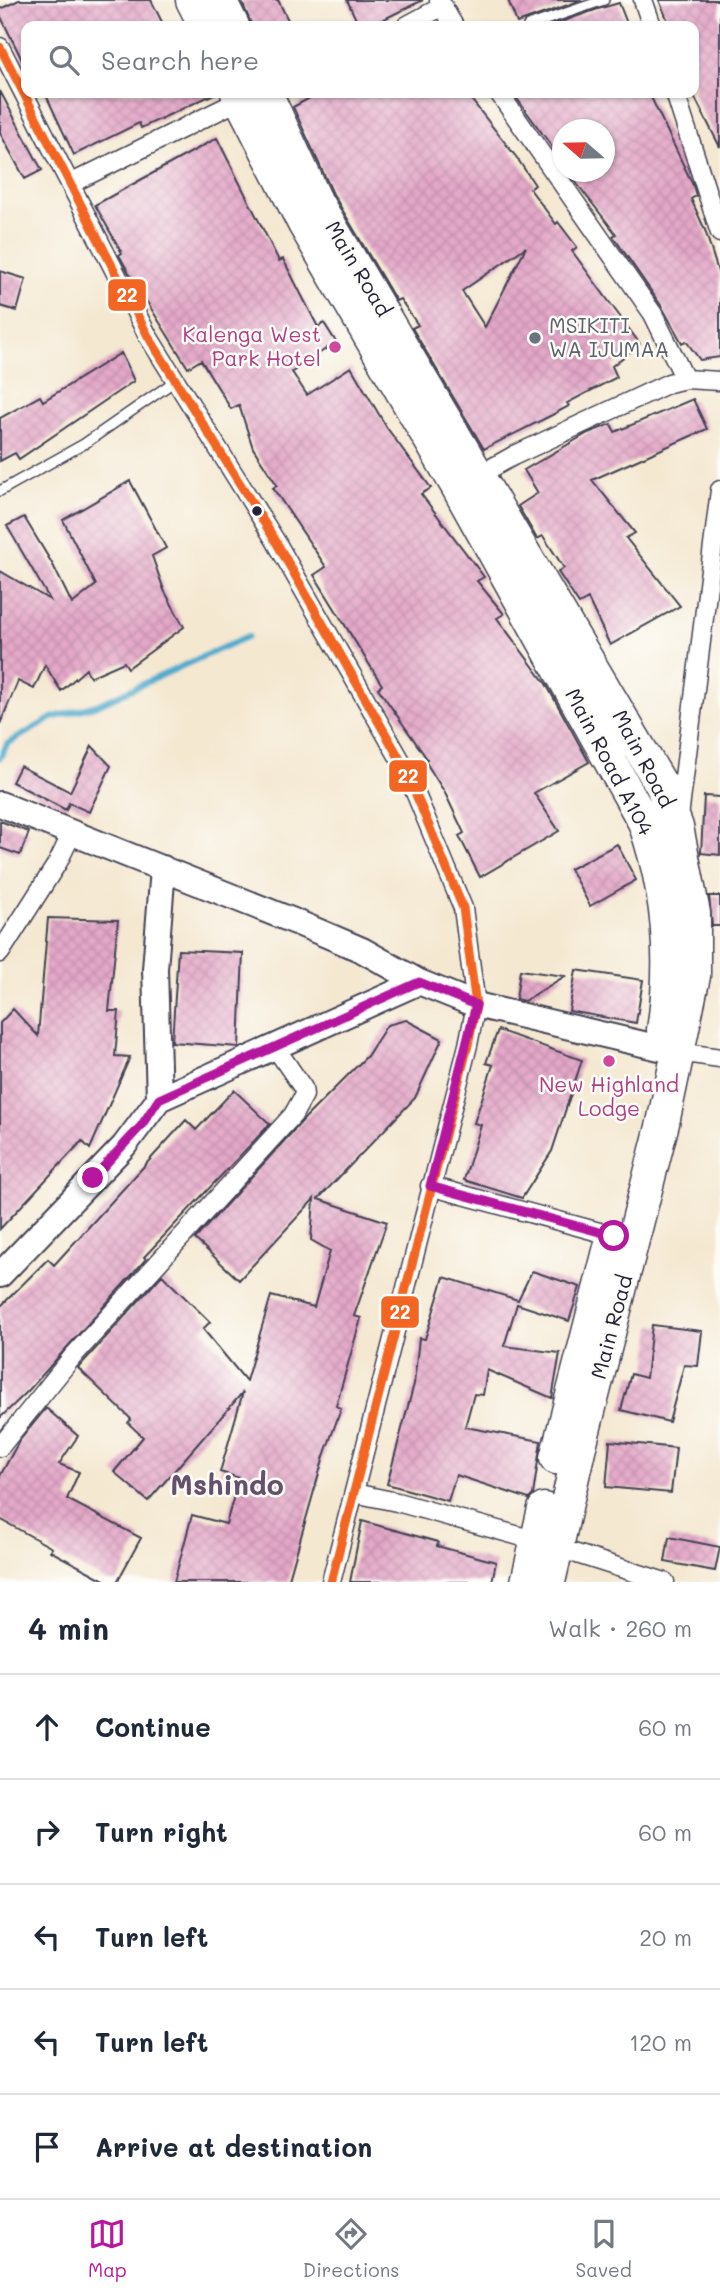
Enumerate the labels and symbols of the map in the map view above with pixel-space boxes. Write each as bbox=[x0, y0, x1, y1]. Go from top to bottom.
north arrow bbox=[552, 119, 615, 182]
street label: Main Road bbox=[320, 215, 398, 321]
line badge: 22 bbox=[107, 278, 147, 312]
text: 22 bbox=[116, 282, 138, 307]
place label: MSIKITI WA IJUMAA bbox=[549, 311, 669, 362]
place label: Kalenga West Park Hotel bbox=[182, 320, 321, 371]
marker: MSIKITI WA IJUMAA bbox=[527, 330, 543, 346]
marker: Kalenga West Park Hotel bbox=[327, 339, 343, 355]
unlabelled marker bbox=[250, 504, 264, 518]
street label: Main Road A104 bbox=[560, 683, 661, 840]
street label: Main Road bbox=[607, 705, 681, 812]
line badge: 22 bbox=[388, 759, 428, 793]
text: 22 bbox=[397, 763, 419, 788]
marker: New Highland Lodge bbox=[601, 1053, 617, 1069]
place label: New Highland Lodge bbox=[539, 1070, 679, 1121]
route end bbox=[77, 1162, 108, 1193]
route start bbox=[598, 1220, 629, 1251]
street label: Main Road bbox=[584, 1271, 637, 1382]
line badge: 22 bbox=[380, 1295, 420, 1329]
text: 22 bbox=[389, 1299, 411, 1324]
district label: Mshindo bbox=[170, 1466, 284, 1502]

